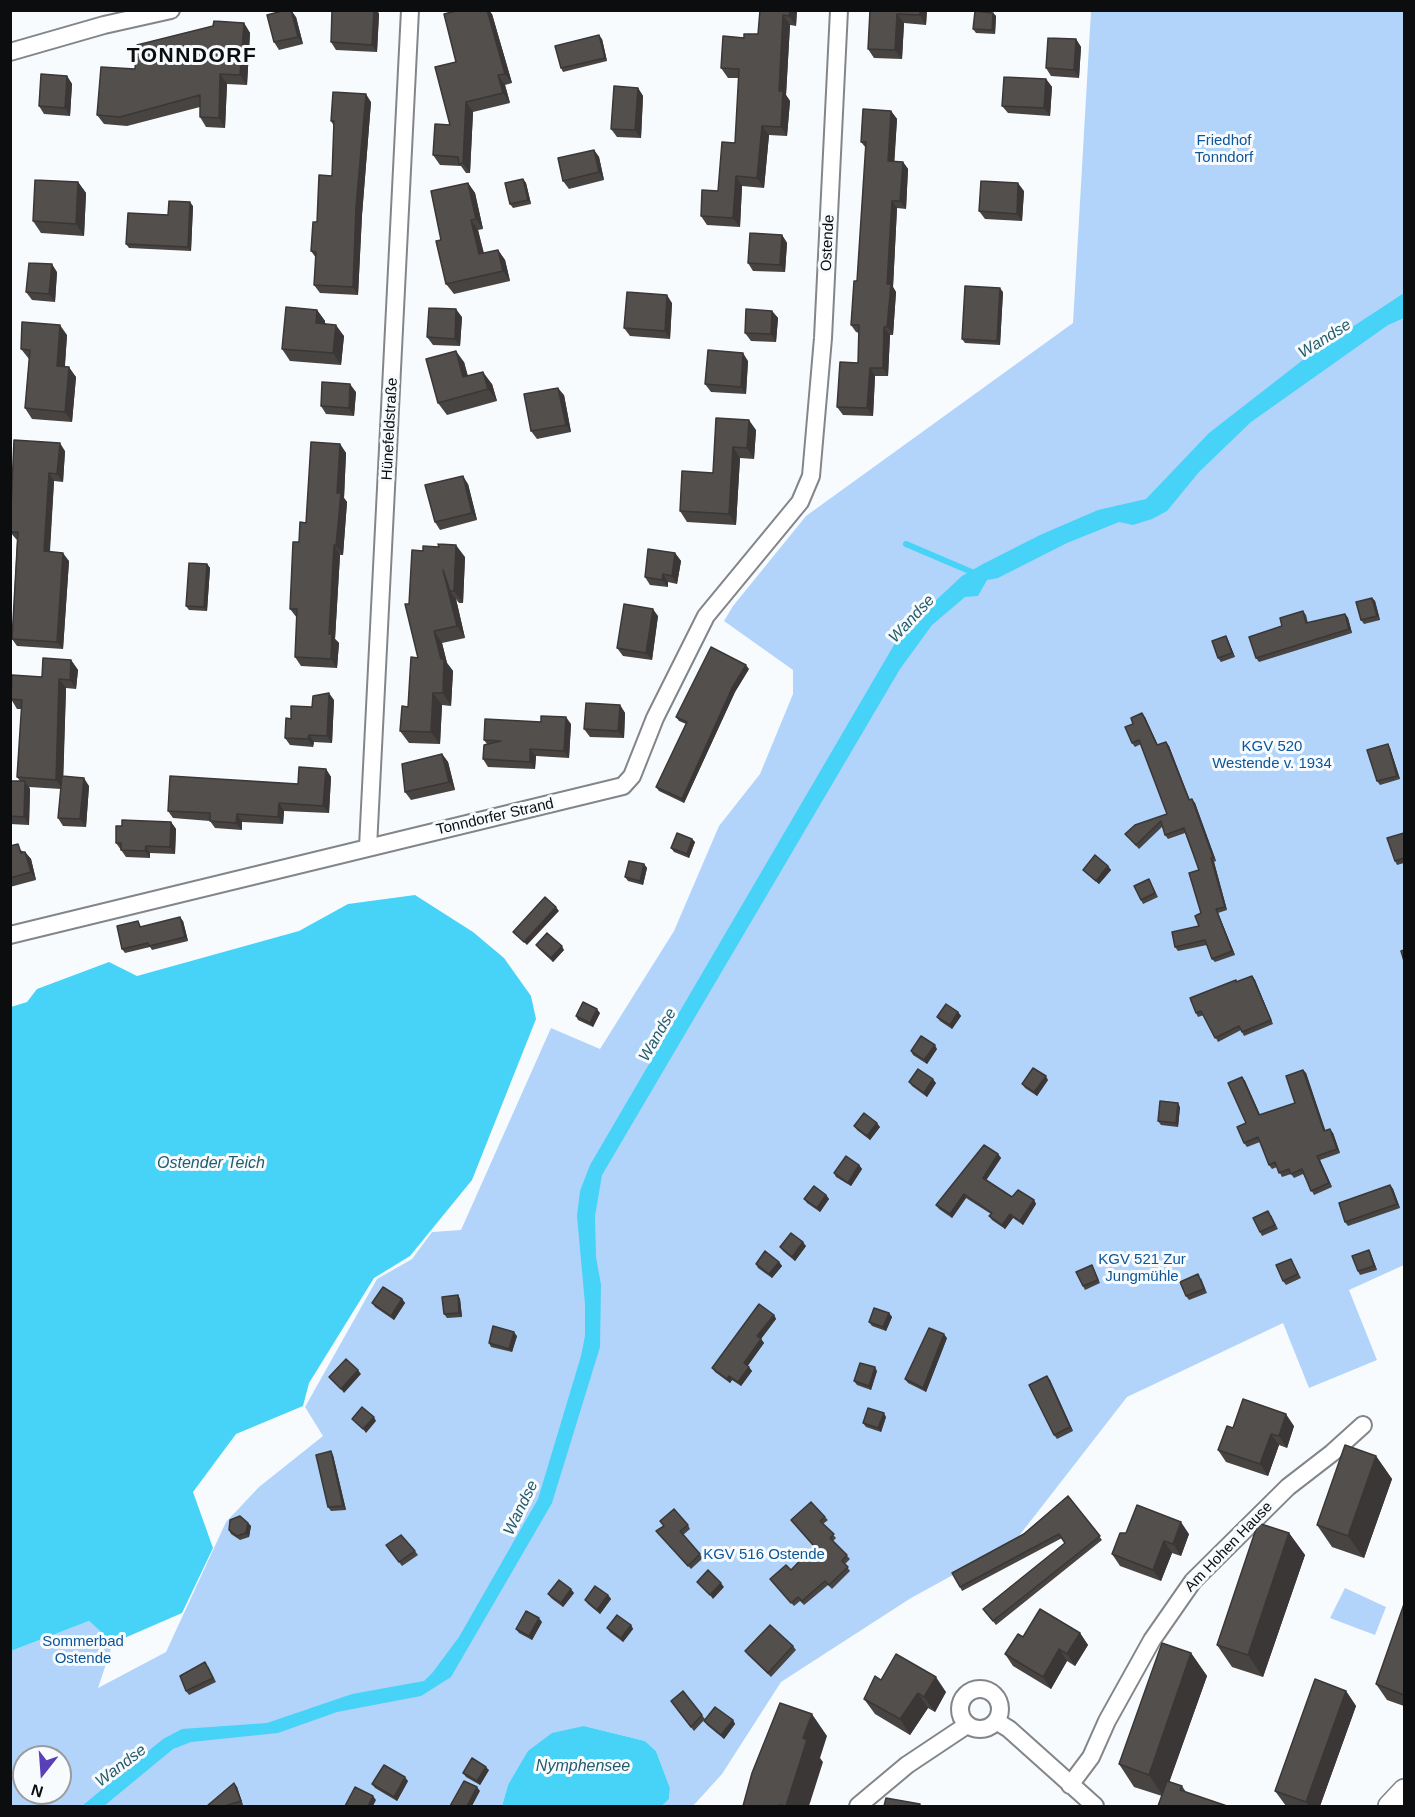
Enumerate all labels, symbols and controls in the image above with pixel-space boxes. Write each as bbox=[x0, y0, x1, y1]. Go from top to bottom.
district label: TONNDORF bbox=[127, 43, 257, 69]
park label: Friedhof Tonndorf bbox=[1195, 132, 1253, 167]
street label: Ostende bbox=[818, 214, 838, 272]
water label: Wandse bbox=[1295, 315, 1355, 363]
street label: Hünefeldstraße bbox=[378, 377, 402, 481]
water label: Wandse bbox=[885, 591, 939, 647]
park label: KGV 520 Westende v. 1934 bbox=[1212, 738, 1332, 773]
street label: Tonndorfer Strand bbox=[434, 795, 556, 839]
water label: Wandse bbox=[635, 1005, 681, 1065]
water label: Ostender Teich bbox=[157, 1154, 265, 1174]
park label: KGV 521 Zur Jungmühle bbox=[1098, 1251, 1186, 1286]
water label: Wandse bbox=[500, 1478, 542, 1538]
street label: Am Hohen Hause bbox=[1181, 1498, 1277, 1596]
park label: KGV 516 Ostende bbox=[703, 1546, 825, 1564]
park label: Sommerbad Ostende bbox=[42, 1633, 124, 1668]
water label: Wandse bbox=[92, 1741, 150, 1791]
north arrow bbox=[12, 1745, 72, 1805]
water label: Nymphensee bbox=[536, 1757, 630, 1777]
text: N bbox=[29, 1781, 45, 1801]

